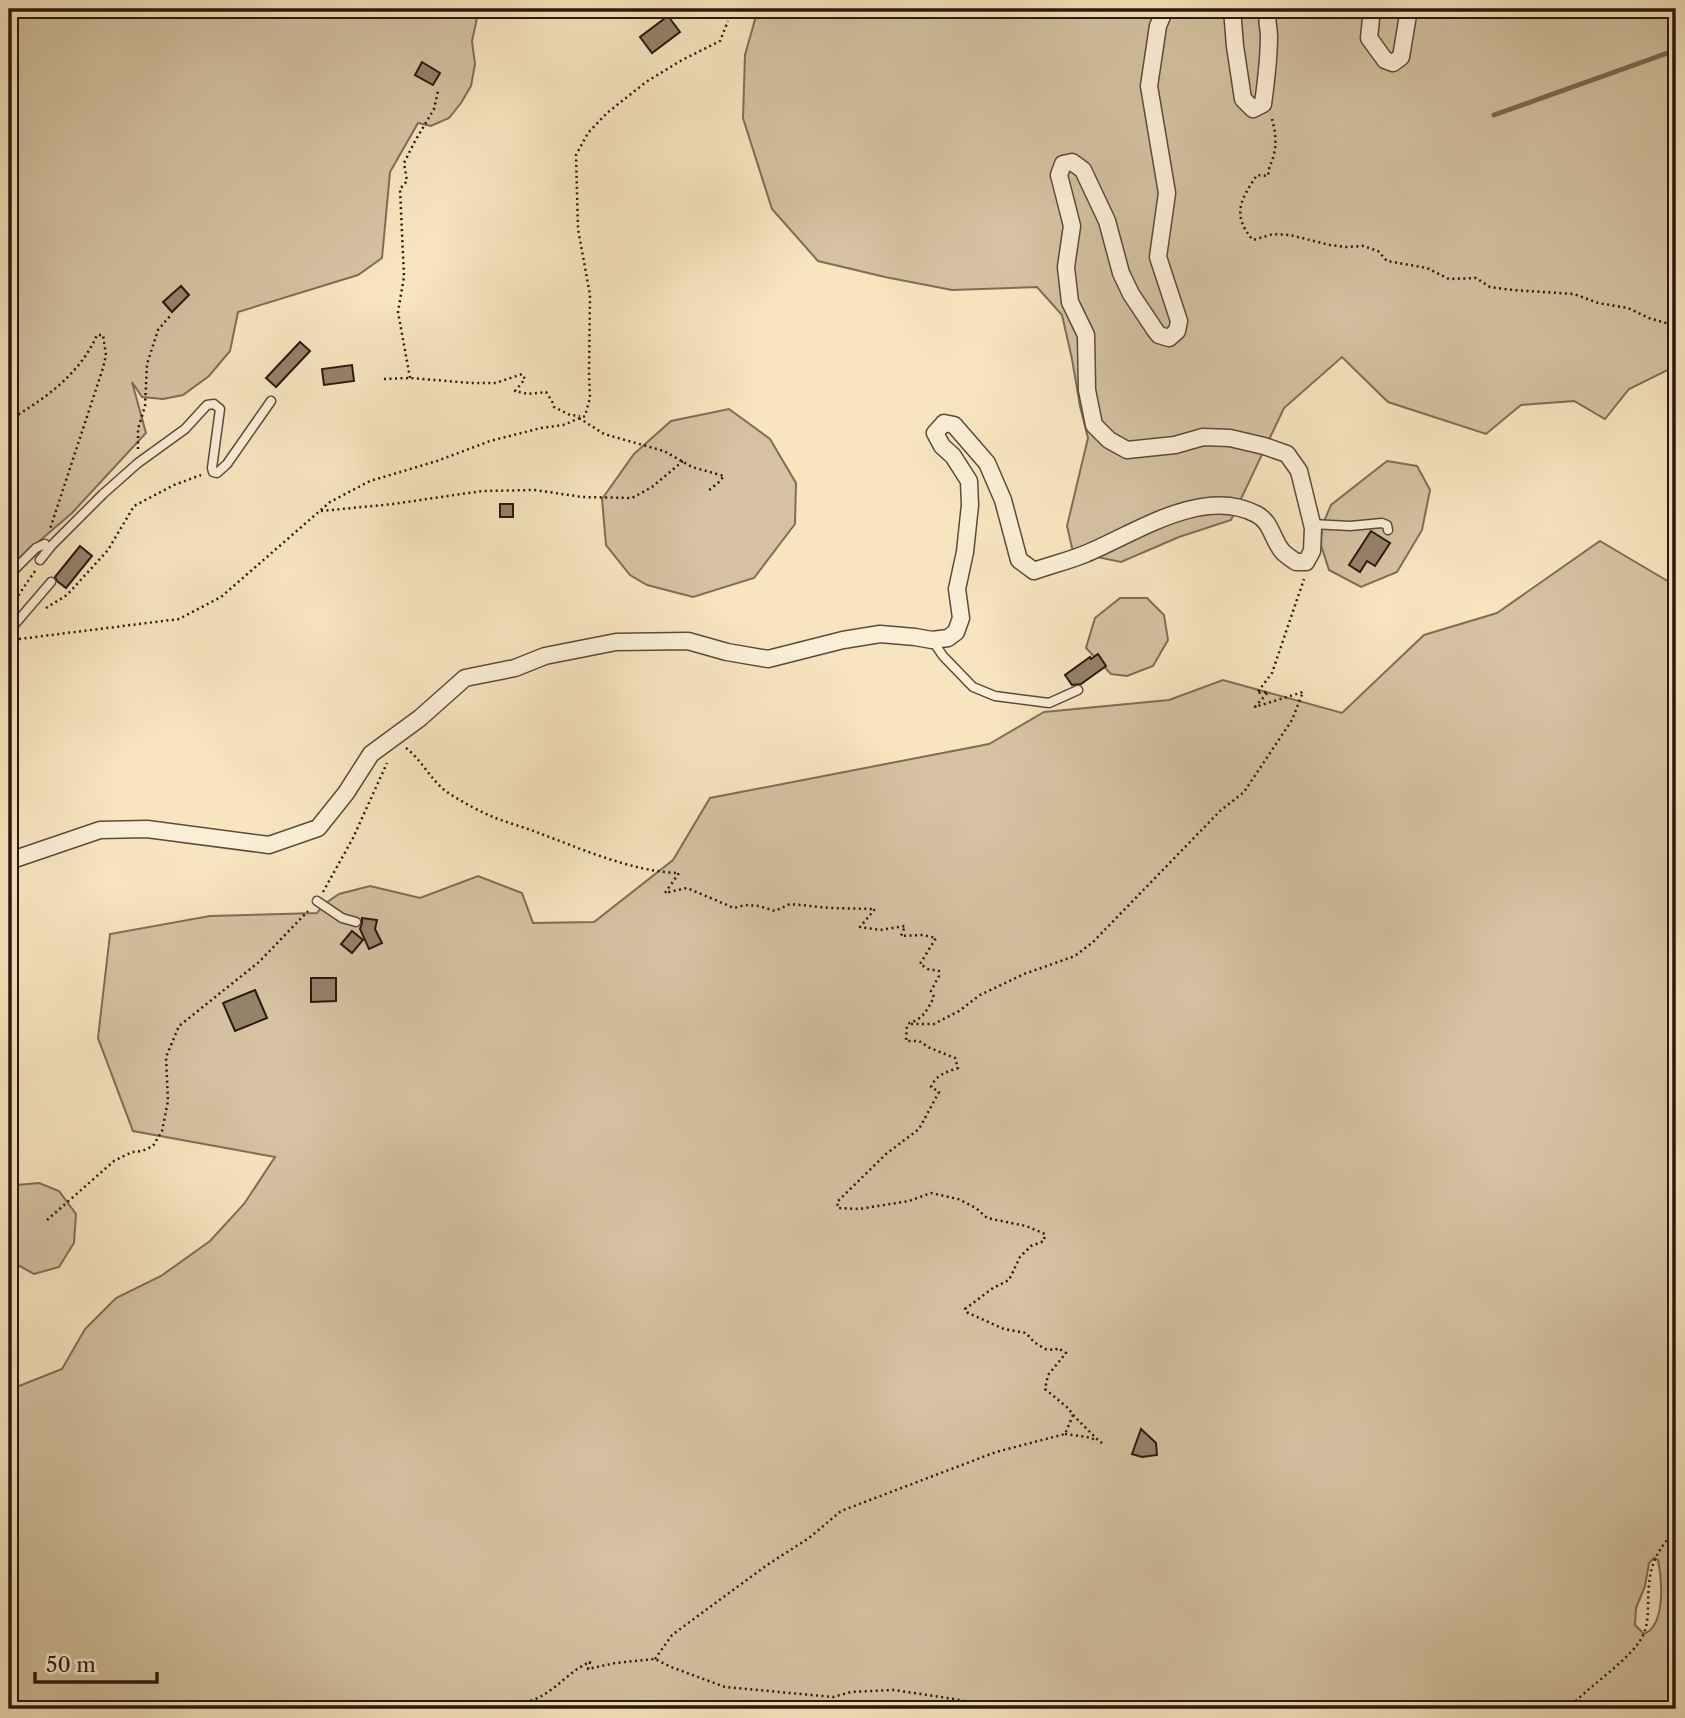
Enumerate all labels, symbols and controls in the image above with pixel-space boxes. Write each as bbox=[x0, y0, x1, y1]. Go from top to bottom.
scale bar bbox=[35, 1641, 158, 1685]
text: 50 m bbox=[46, 1652, 96, 1677]

